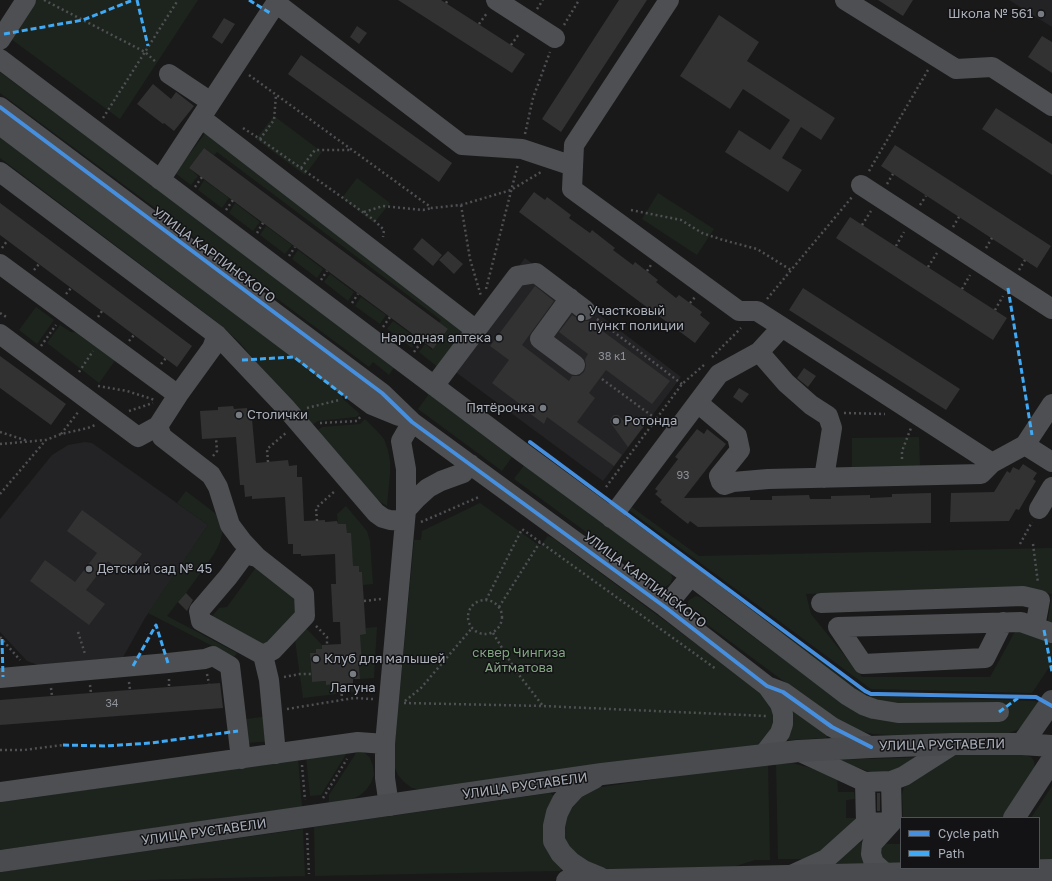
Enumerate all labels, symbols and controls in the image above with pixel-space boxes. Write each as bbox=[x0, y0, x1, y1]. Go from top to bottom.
place label: Школа № 561 bbox=[948, 6, 1033, 22]
marker: Школа № 561 bbox=[1036, 9, 1046, 19]
street label: УЛИЦА КАРПИНСКОГО bbox=[150, 204, 278, 306]
place label: Участковый пункт полиции bbox=[589, 303, 684, 334]
marker: Участковый пункт полиции bbox=[576, 313, 586, 323]
place label: Народная аптека bbox=[381, 330, 491, 346]
marker: Народная аптека bbox=[494, 333, 504, 343]
house number: 38 к1 bbox=[598, 350, 626, 364]
place label: Пятёрочка bbox=[466, 400, 535, 416]
marker: Пятёрочка bbox=[538, 403, 548, 413]
place label: Столички bbox=[247, 407, 308, 423]
marker: Столички bbox=[234, 410, 244, 420]
place label: Ротонда bbox=[624, 413, 677, 429]
marker: Ротонда bbox=[611, 416, 621, 426]
house number: 93 bbox=[676, 469, 690, 483]
street label: УЛИЦА КАРПИНСКОГО bbox=[581, 529, 709, 631]
place label: Детский сад № 45 bbox=[97, 561, 212, 577]
marker: Детский сад № 45 bbox=[84, 564, 94, 574]
park label: сквер Чингиза Айтматова bbox=[472, 645, 566, 676]
place label: Клуб для малышей bbox=[324, 651, 445, 667]
marker: Клуб для малышей bbox=[311, 654, 321, 664]
marker: Лагуна bbox=[348, 669, 358, 679]
place label: Лагуна bbox=[330, 680, 376, 696]
house number: 34 bbox=[105, 697, 119, 711]
street label: УЛИЦА РУСТАВЕЛИ bbox=[879, 736, 1005, 754]
street label: УЛИЦА РУСТАВЕЛИ bbox=[461, 769, 589, 803]
street label: УЛИЦА РУСТАВЕЛИ bbox=[140, 815, 268, 849]
legend bbox=[900, 817, 1040, 869]
text: Cycle path bbox=[938, 826, 999, 841]
text: Path bbox=[938, 846, 965, 861]

